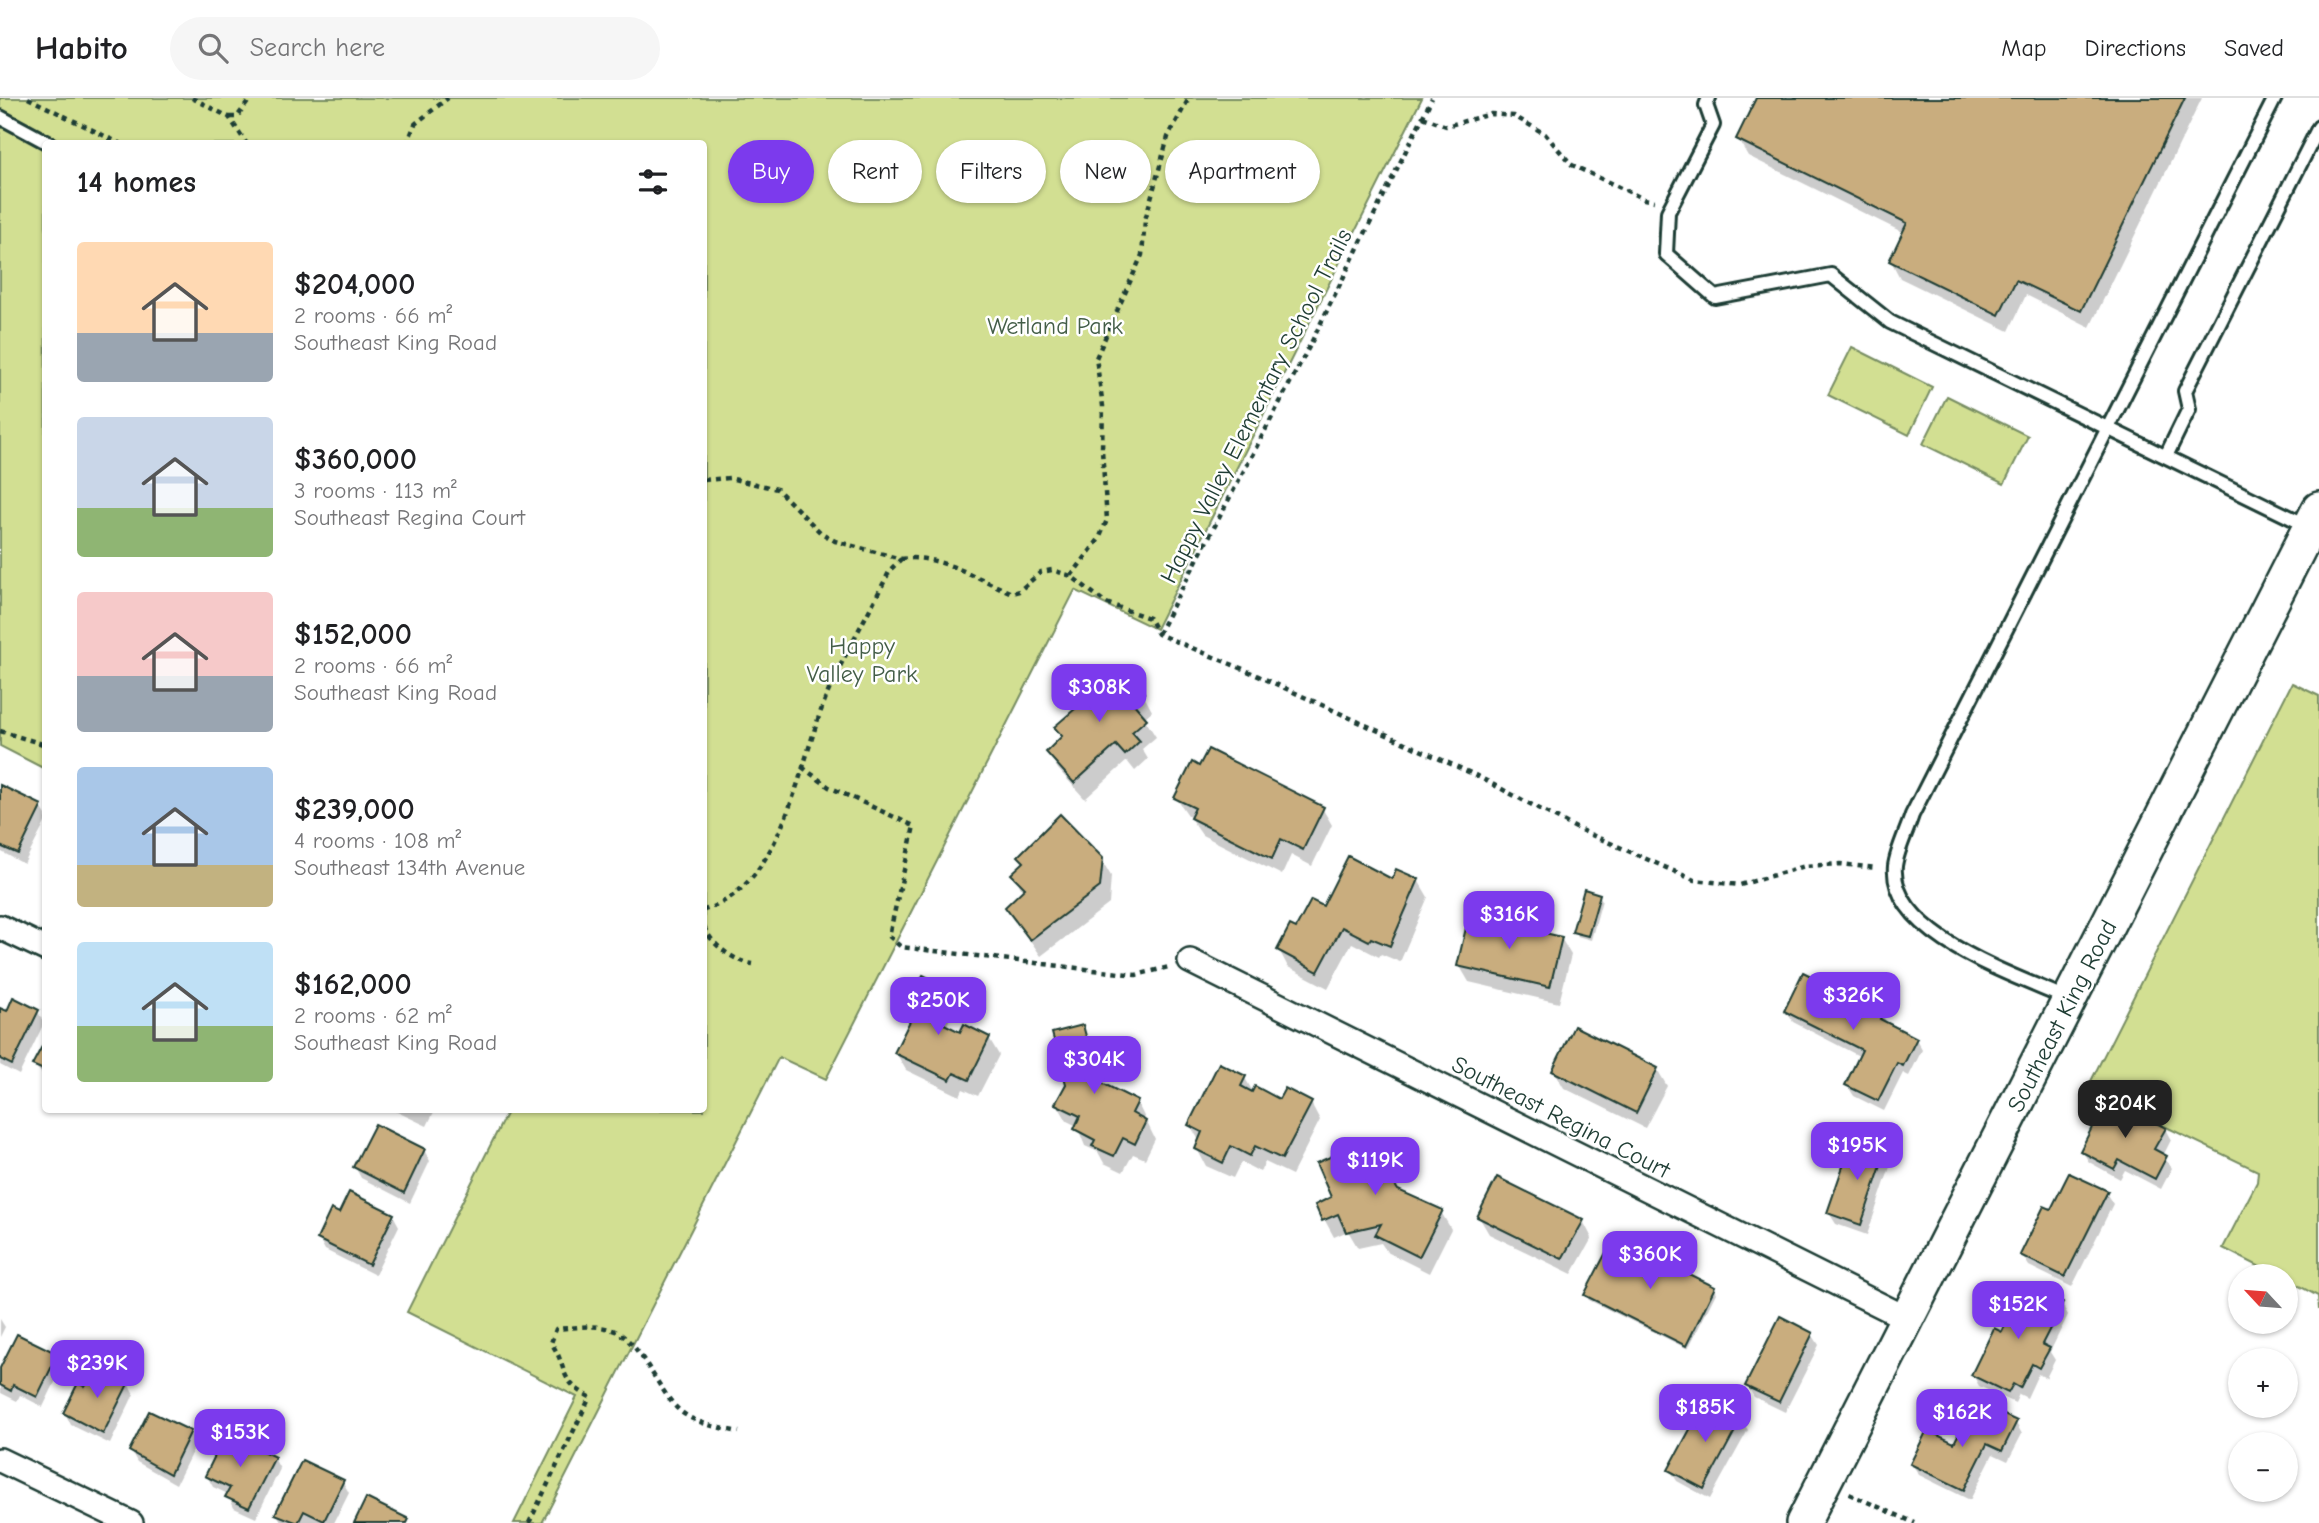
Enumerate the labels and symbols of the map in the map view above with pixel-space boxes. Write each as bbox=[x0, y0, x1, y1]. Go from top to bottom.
street label: Happy Valley Elementary School Trails bbox=[1154, 224, 1358, 588]
park label: Wetland Park bbox=[987, 312, 1123, 340]
park label: Happy Valley Park bbox=[806, 632, 918, 688]
pin: $308K bbox=[1050, 664, 1148, 724]
pin: $316K bbox=[1460, 892, 1558, 951]
street label: Southeast King Road bbox=[2001, 915, 2123, 1117]
pin: $326K bbox=[1804, 972, 1902, 1032]
pin: $250K bbox=[889, 978, 987, 1037]
pin: $304K bbox=[1045, 1037, 1143, 1096]
street label: Southeast Regina Court bbox=[1447, 1050, 1676, 1185]
pin: $204K bbox=[2076, 1080, 2174, 1140]
pin: $195K bbox=[1808, 1122, 1906, 1182]
pin: $119K bbox=[1326, 1138, 1424, 1197]
pin: $360K bbox=[1601, 1232, 1699, 1291]
north arrow bbox=[2228, 1264, 2298, 1334]
pin: $152K bbox=[1969, 1282, 2067, 1341]
pin: $239K bbox=[48, 1340, 146, 1400]
pin: $185K bbox=[1656, 1384, 1754, 1444]
pin: $162K bbox=[1913, 1390, 2011, 1449]
pin: $153K bbox=[191, 1410, 289, 1469]

